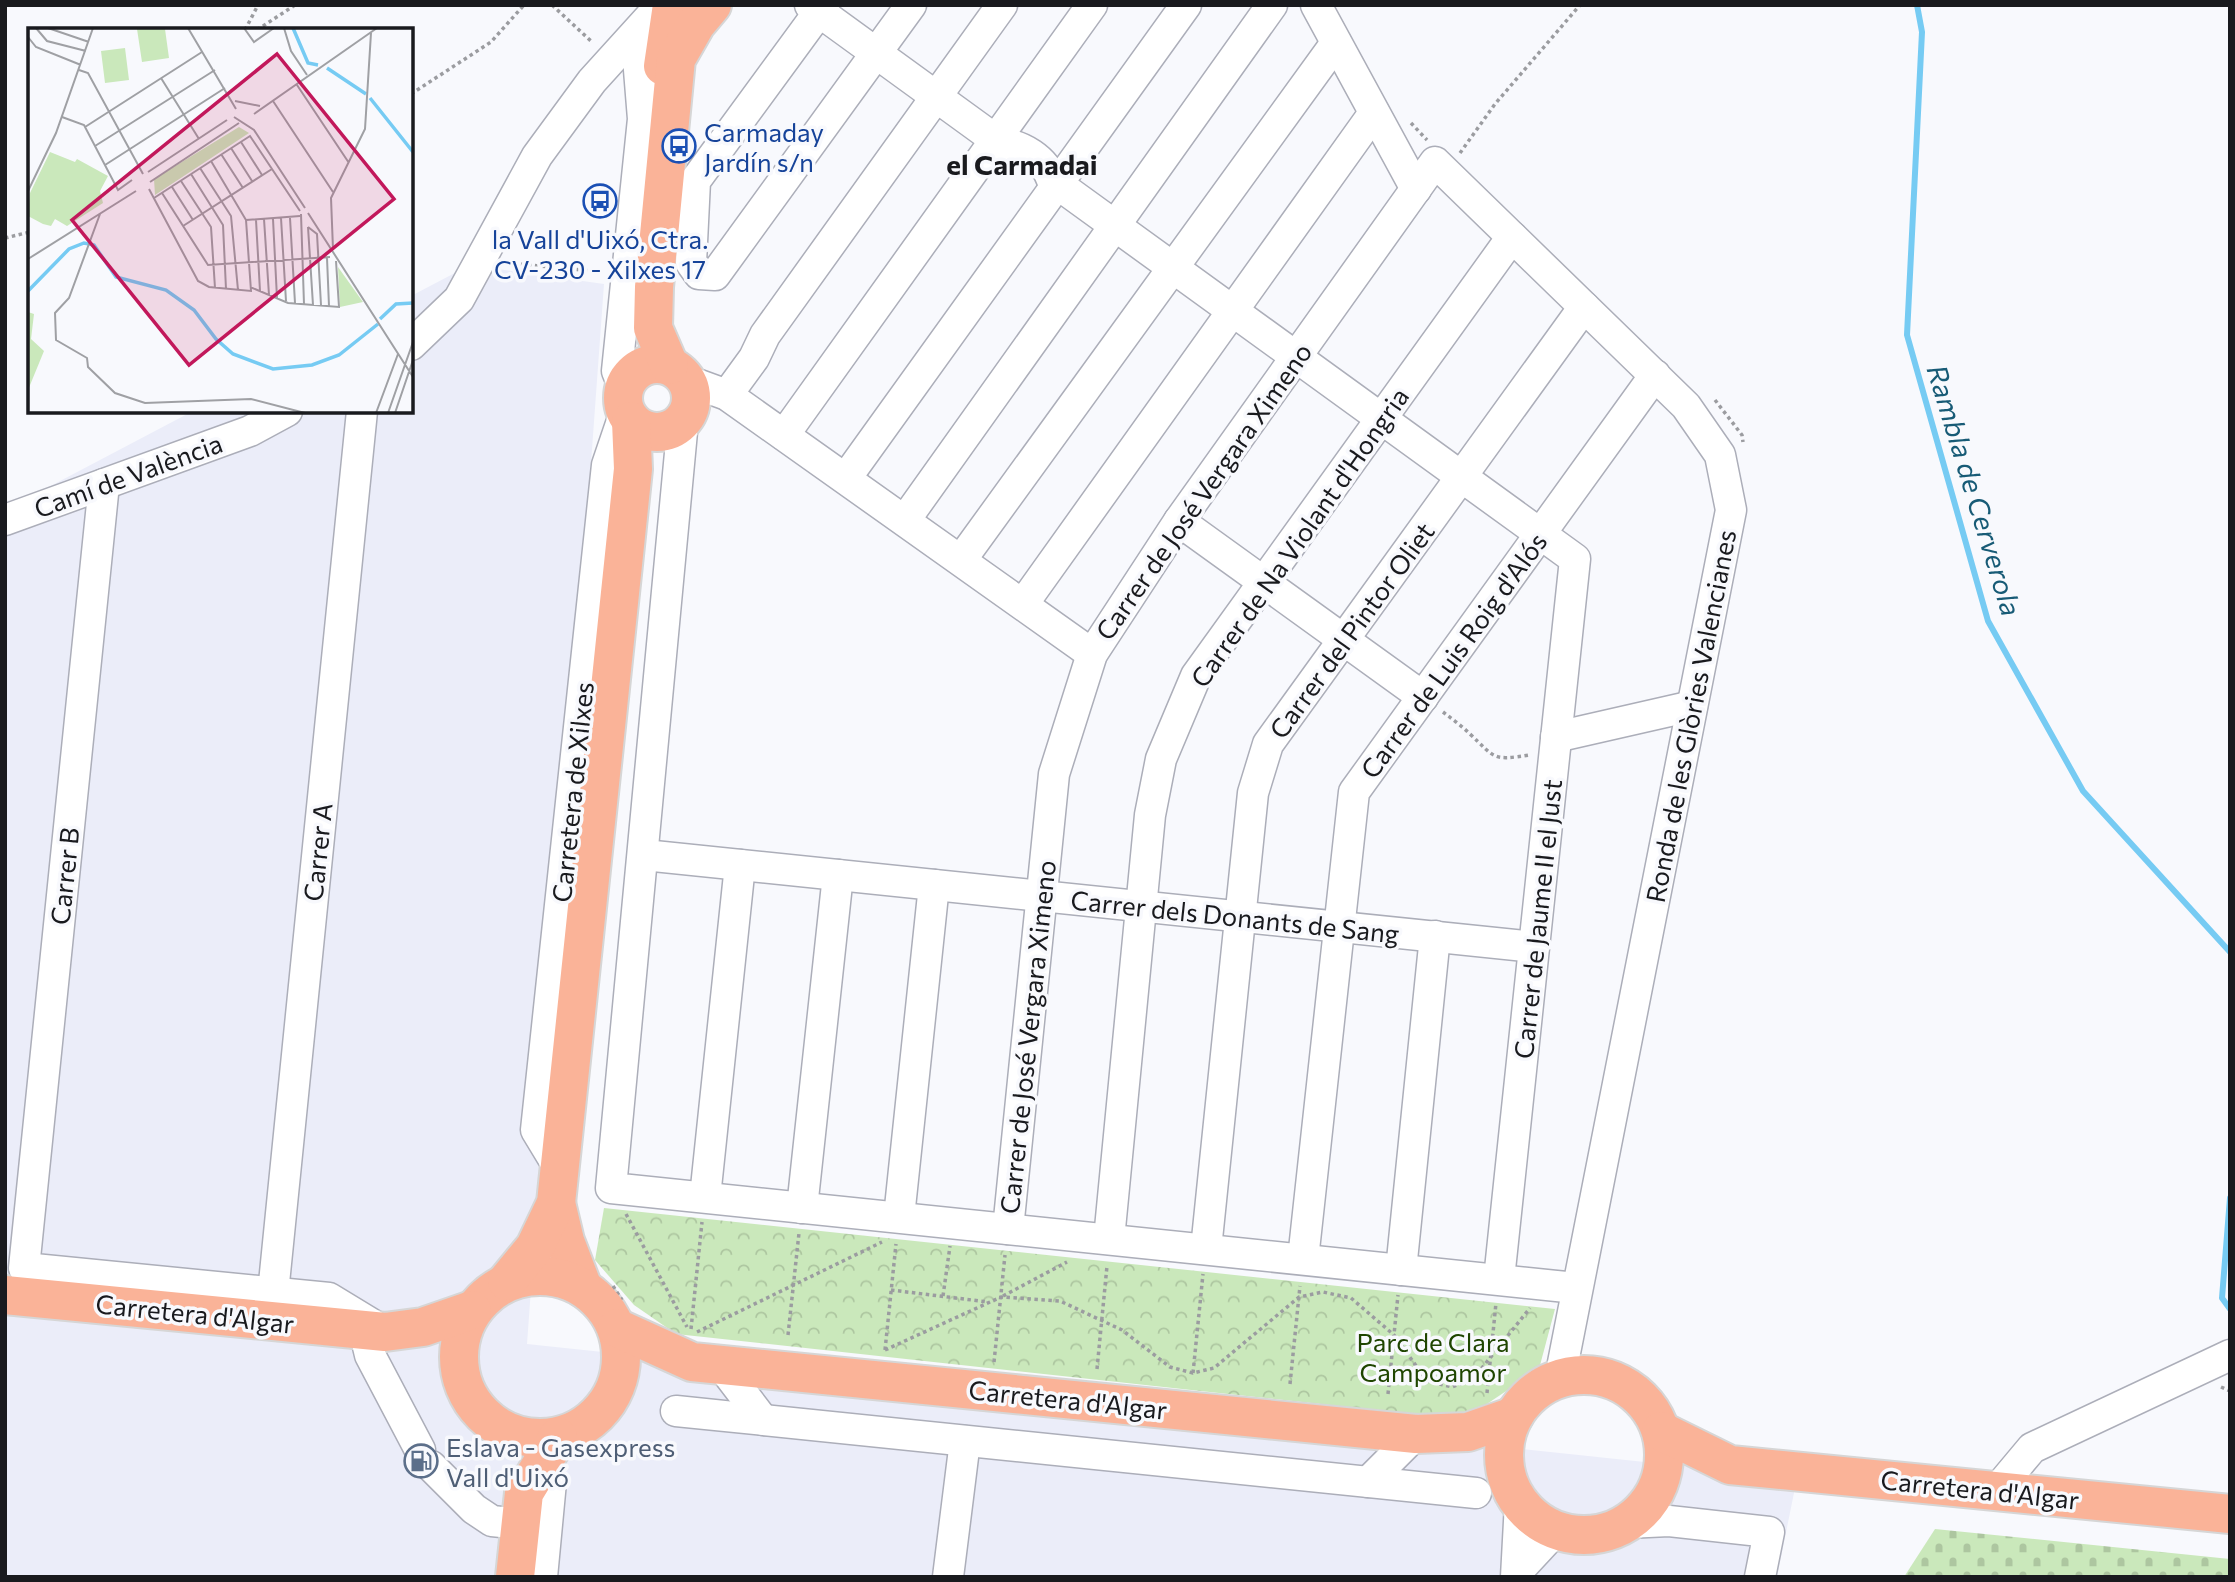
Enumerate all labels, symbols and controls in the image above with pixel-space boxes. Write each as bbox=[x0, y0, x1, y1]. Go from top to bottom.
inset map bbox=[28, 28, 413, 413]
place label: Carmaday Jardín s/n bbox=[704, 116, 824, 177]
bus stop icon: Carmaday Jardín s/n bbox=[660, 127, 698, 165]
district label: el Carmadai bbox=[946, 147, 1098, 181]
bus stop icon: la Vall d'Uixó, Ctra. CV-230 - Xilxes 17 bbox=[581, 182, 619, 220]
place label: la Vall d'Uixó, Ctra. CV-230 - Xilxes 17 bbox=[492, 223, 708, 284]
street label: Carrer de José Vergara Ximeno bbox=[1088, 337, 1318, 645]
water label: Rambla de Cerverola bbox=[1921, 360, 2029, 620]
street label: Carrer de Na Violant d'Hongria bbox=[1183, 381, 1415, 693]
street label: Camí de València bbox=[30, 427, 226, 523]
street label: Carrer del Pintor Oliet bbox=[1262, 516, 1440, 744]
street label: Carrer de Luis Roig d'Alós bbox=[1354, 526, 1552, 784]
street label: Ronda de les Glòries Valencianes bbox=[1639, 527, 1741, 905]
street label: Carretera de Xilxes bbox=[545, 680, 599, 904]
street label: Carrer de Jaume II el Just bbox=[1507, 778, 1567, 1060]
street label: Carrer A bbox=[296, 801, 338, 903]
street label: Carrer B bbox=[43, 826, 85, 926]
street label: Carrer de José Vergara Ximeno bbox=[993, 859, 1061, 1215]
street label: Carrer dels Donants de Sang bbox=[1069, 883, 1401, 949]
street label: Carretera d'Algar bbox=[94, 1287, 296, 1339]
park label: Parc de Clara Campoamor bbox=[1356, 1326, 1510, 1387]
street label: Carretera d'Algar bbox=[967, 1373, 1169, 1425]
place label: Eslava - Gasexpress Vall d'Uixó bbox=[446, 1431, 675, 1492]
fuel station icon: Eslava - Gasexpress Vall d'Uixó bbox=[402, 1442, 440, 1480]
street label: Carretera d'Algar bbox=[1879, 1463, 2081, 1515]

